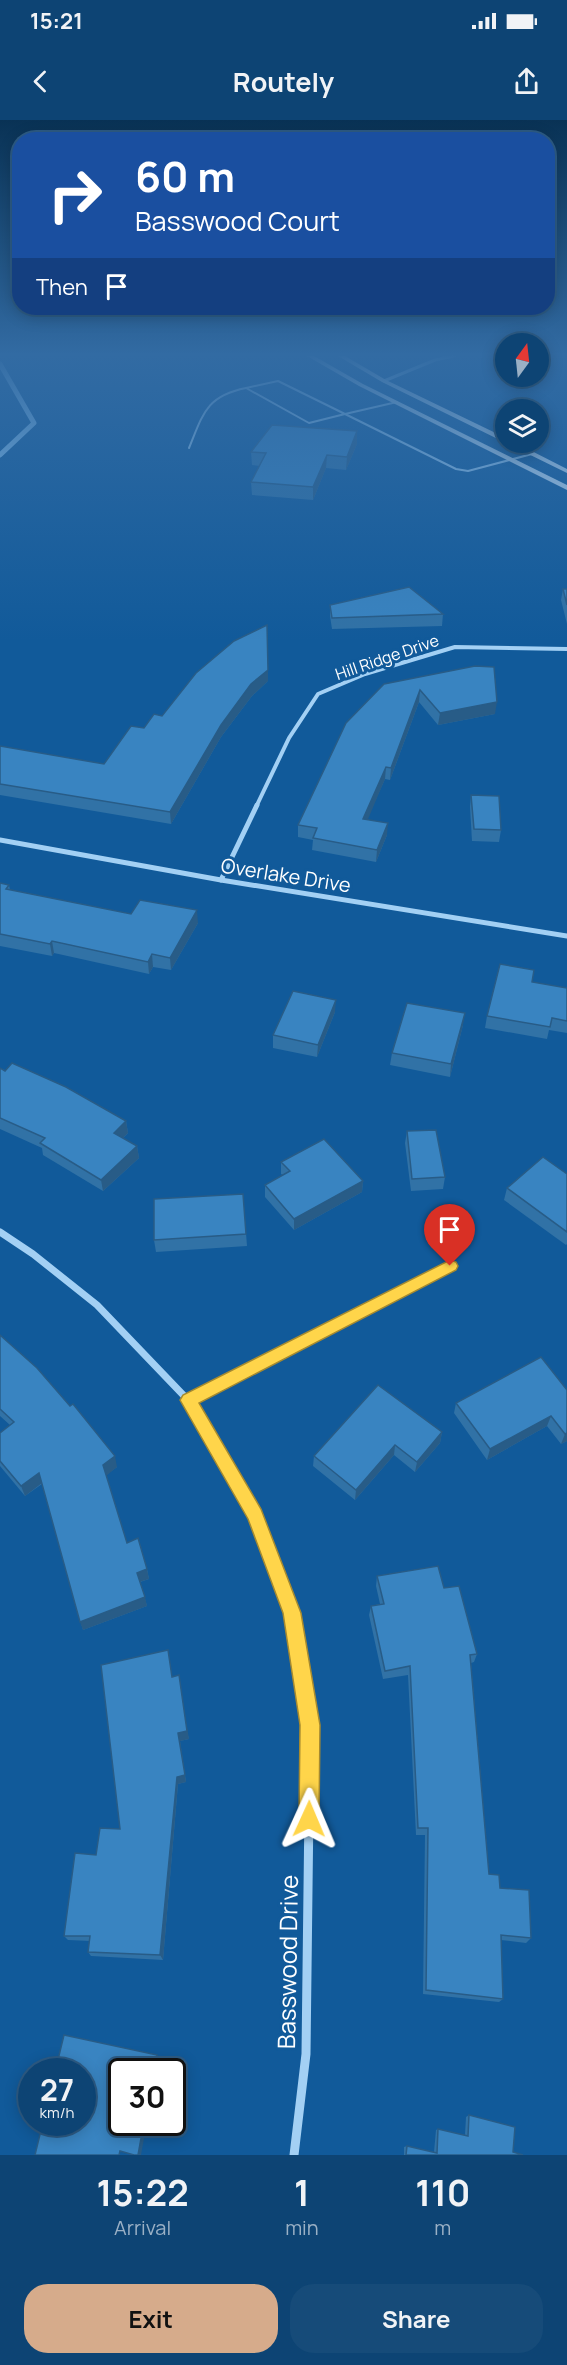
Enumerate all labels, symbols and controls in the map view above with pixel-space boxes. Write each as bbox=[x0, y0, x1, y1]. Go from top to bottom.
text: 15:21 bbox=[30, 6, 83, 36]
text: Routely bbox=[233, 63, 334, 100]
icon: back bbox=[24, 65, 57, 98]
icon: share bbox=[510, 65, 543, 98]
text: 60 m bbox=[135, 147, 235, 205]
icon: right bbox=[36, 156, 114, 234]
text: Basswood Court bbox=[135, 202, 340, 239]
icon: arrive bbox=[100, 270, 133, 303]
text: Then bbox=[36, 272, 88, 302]
north arrow bbox=[495, 333, 549, 387]
map controls bbox=[495, 333, 549, 453]
button: layers bbox=[495, 399, 549, 453]
street label: Hill Ridge Drive bbox=[332, 629, 442, 685]
street label: Overlake Drive bbox=[219, 851, 353, 899]
pin bbox=[424, 1204, 475, 1266]
icon: arrive bbox=[433, 1213, 466, 1246]
position arrow bbox=[277, 1787, 341, 1851]
street label: Basswood Drive bbox=[269, 1875, 305, 2049]
speed limit sign: 30 bbox=[108, 2058, 186, 2136]
text: 27 bbox=[40, 2069, 74, 2110]
text: km/h bbox=[40, 2102, 74, 2123]
text: 15:22 bbox=[97, 2168, 189, 2217]
text: 1 bbox=[294, 2168, 310, 2217]
text: 110 bbox=[415, 2168, 470, 2217]
text: Arrival bbox=[114, 2214, 171, 2241]
text: min bbox=[285, 2214, 319, 2241]
text: m bbox=[434, 2214, 451, 2241]
button: Exit bbox=[24, 2284, 278, 2353]
button: Share bbox=[290, 2284, 543, 2353]

